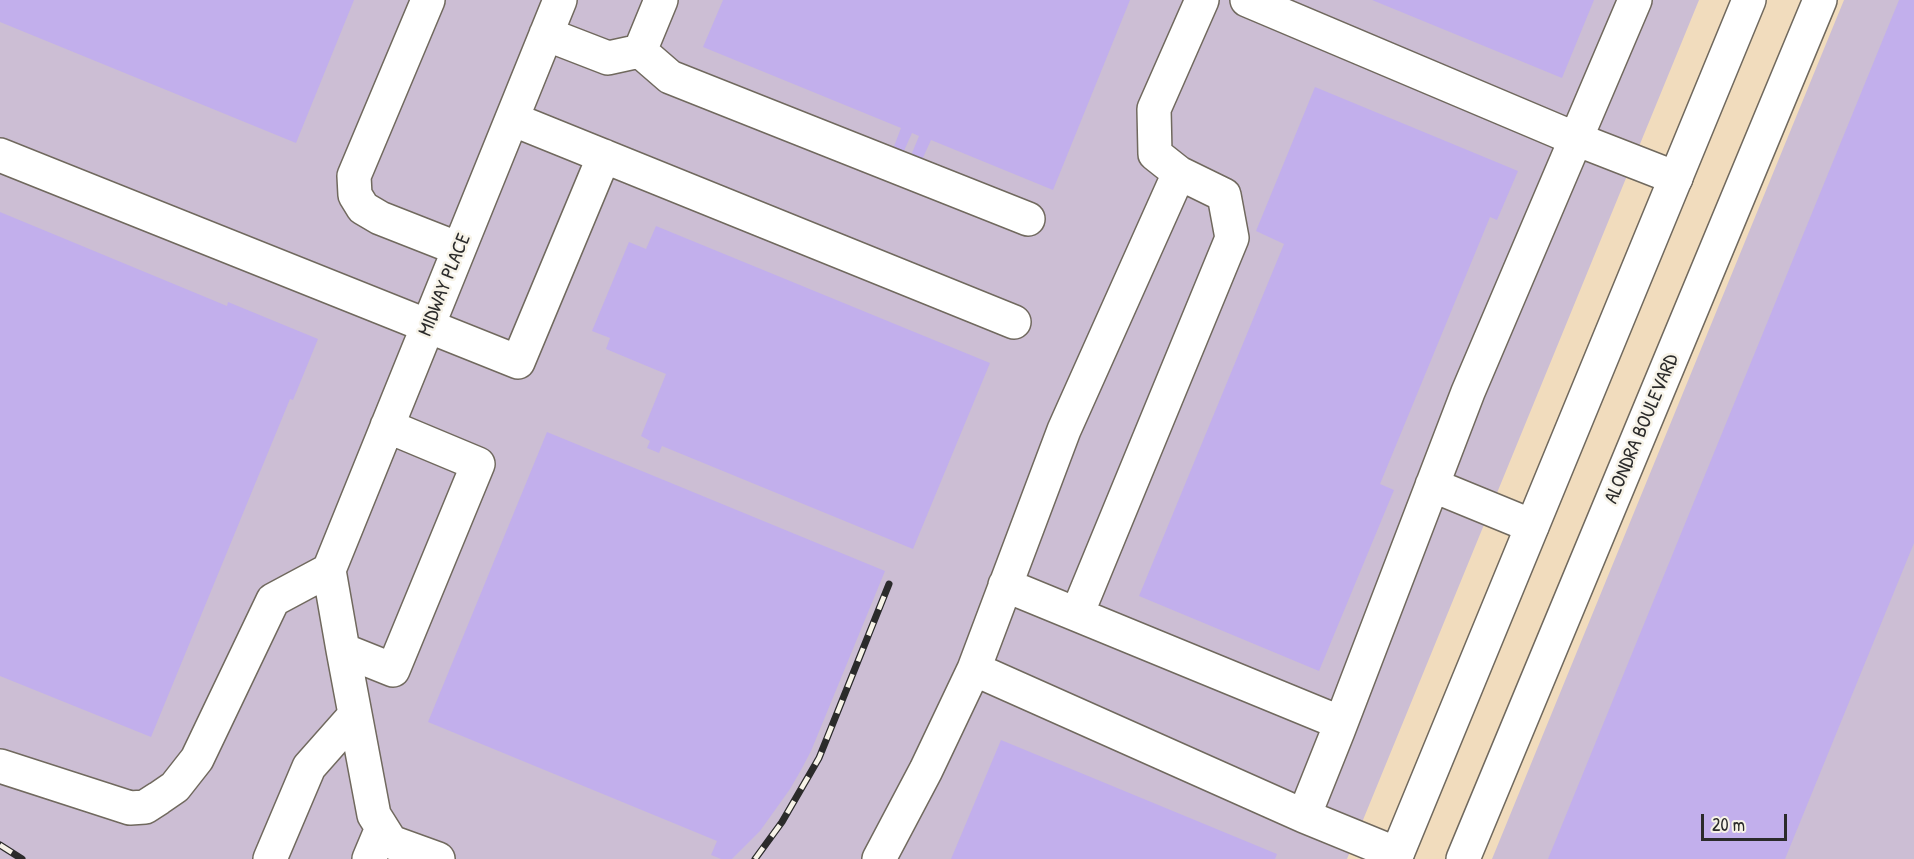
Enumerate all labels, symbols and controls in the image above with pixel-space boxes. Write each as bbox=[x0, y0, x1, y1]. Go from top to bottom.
street label: MIDWAY PLACE bbox=[414, 230, 476, 340]
street label: ALONDRA BOULEVARD bbox=[1600, 351, 1684, 507]
scale bar bbox=[1704, 802, 1790, 840]
text: 20 m bbox=[1712, 812, 1745, 837]

